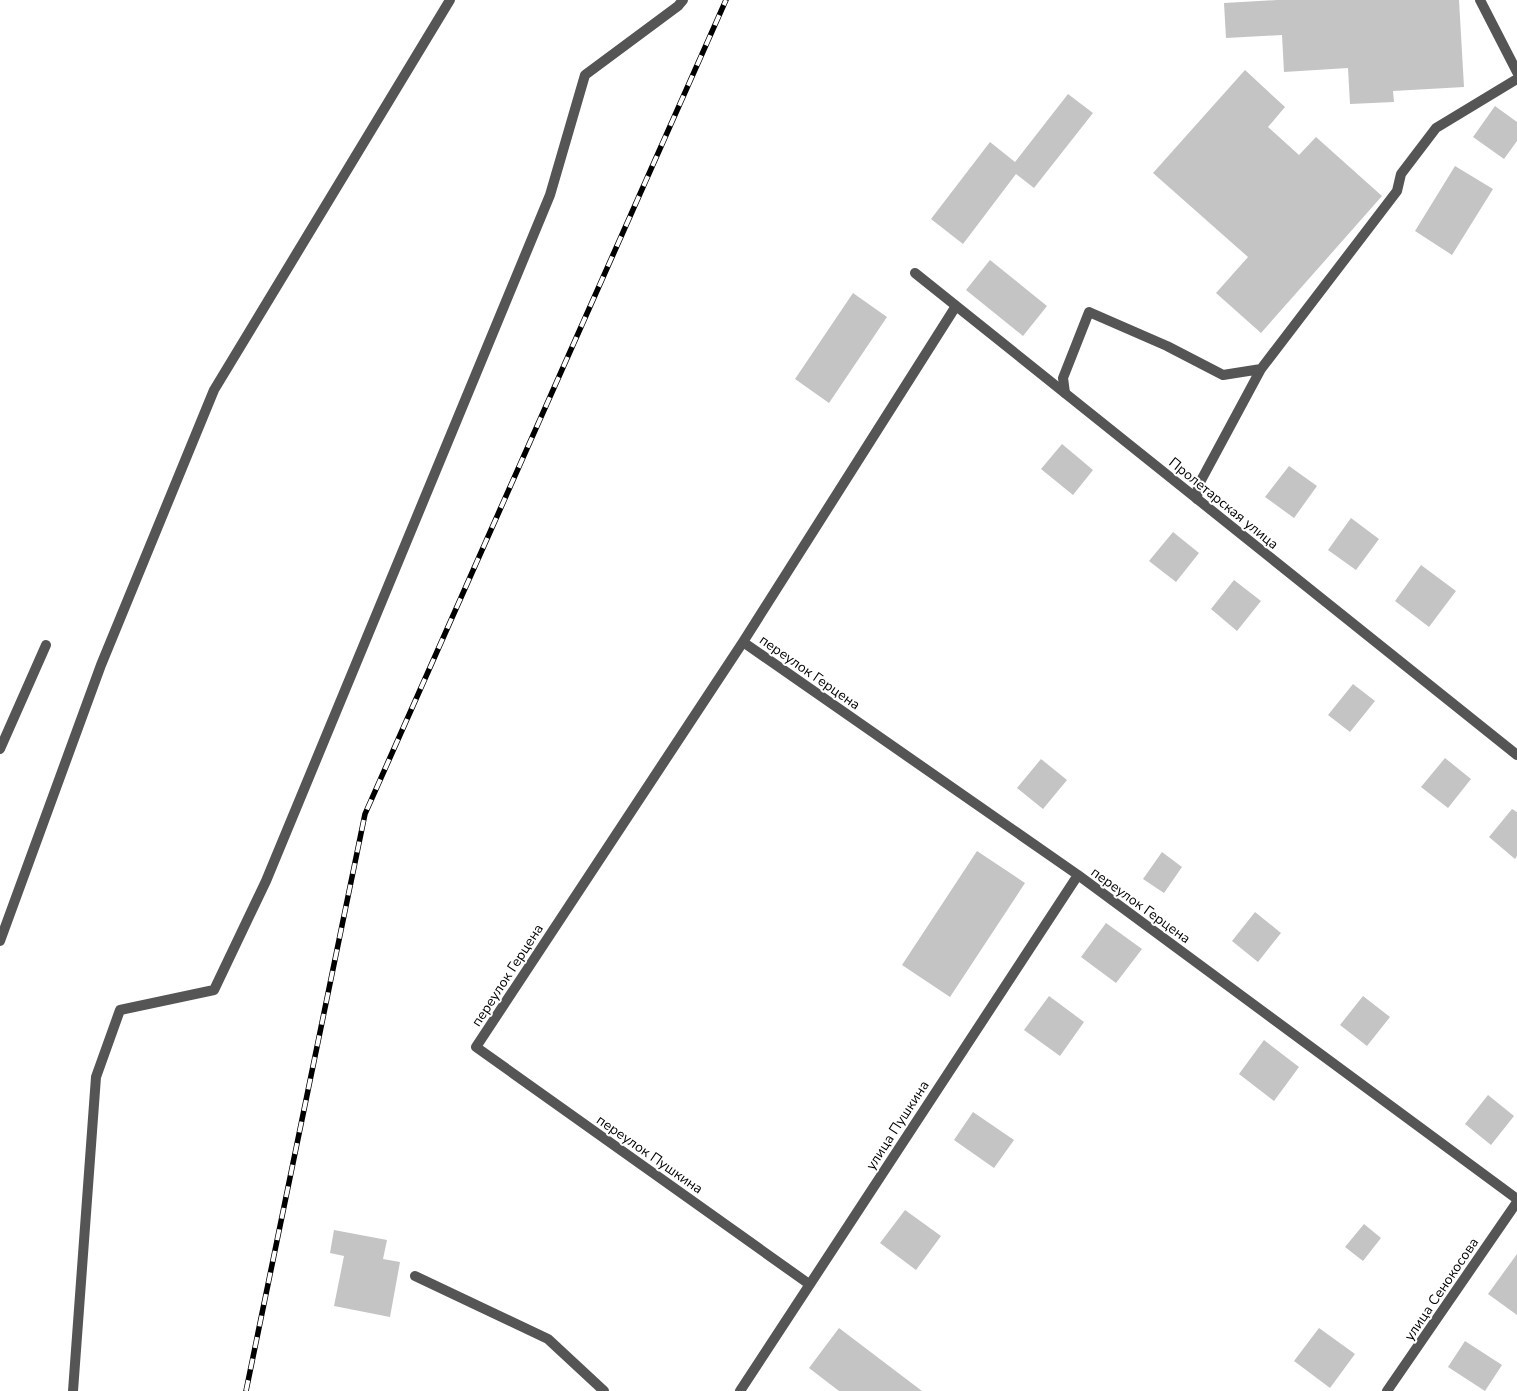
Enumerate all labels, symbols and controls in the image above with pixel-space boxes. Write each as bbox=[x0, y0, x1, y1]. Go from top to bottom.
street label: Пролетарская улица bbox=[1165, 453, 1283, 554]
street label: переулок Герцена bbox=[756, 631, 864, 714]
street label: переулок Герцена bbox=[1087, 863, 1194, 948]
street label: переулок Герцена bbox=[467, 920, 548, 1030]
street label: улица Пушкина bbox=[861, 1077, 933, 1174]
street label: переулок Пушкина bbox=[593, 1111, 707, 1198]
street label: улица Сенокосова bbox=[1400, 1234, 1483, 1345]

